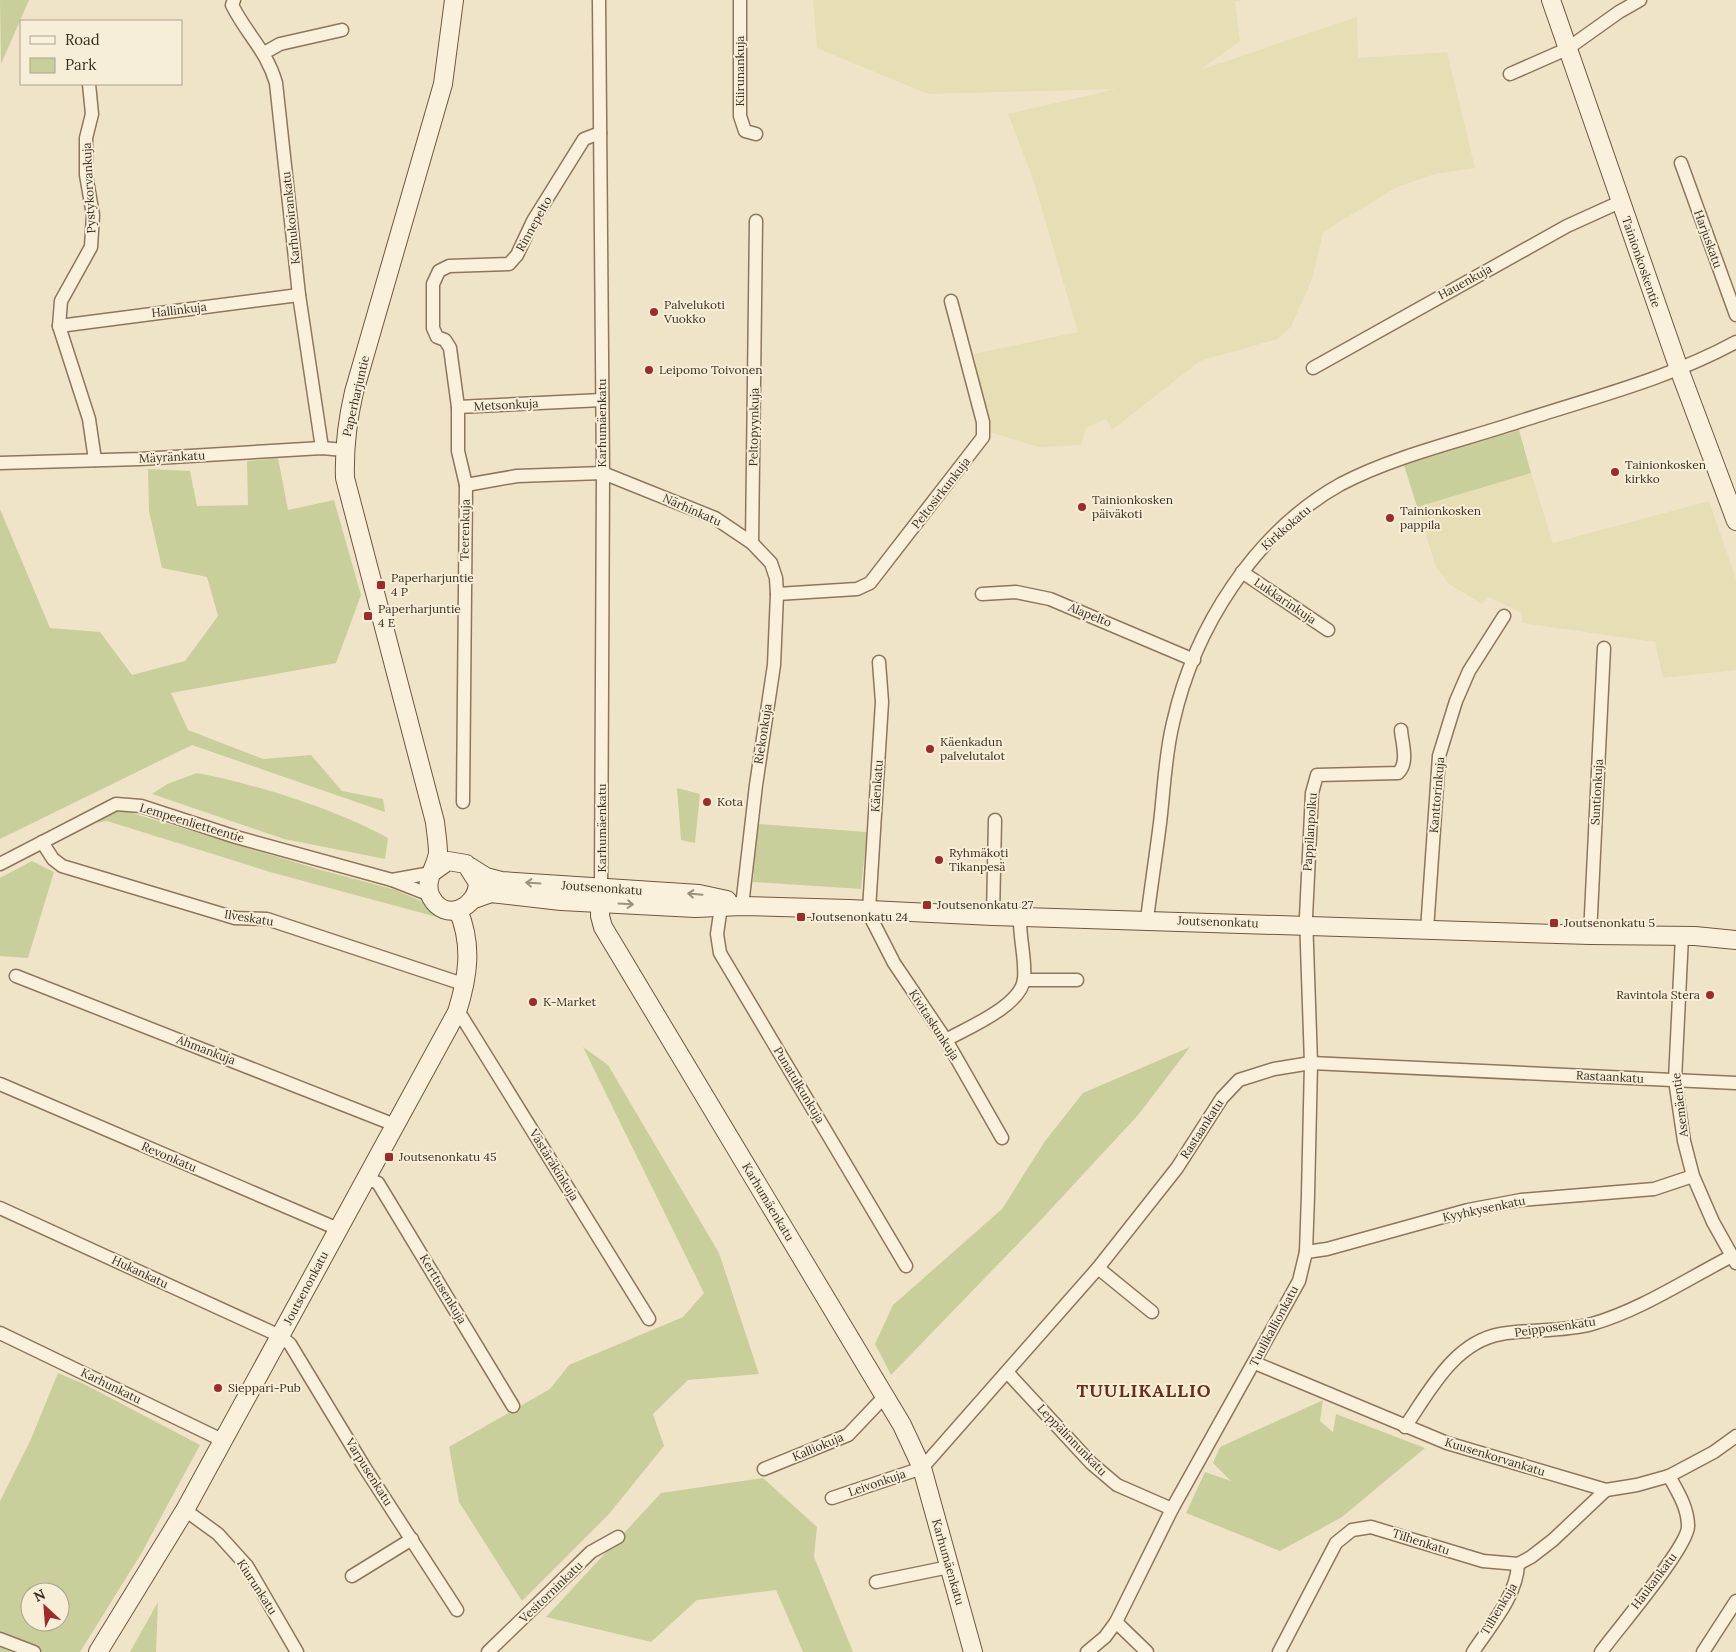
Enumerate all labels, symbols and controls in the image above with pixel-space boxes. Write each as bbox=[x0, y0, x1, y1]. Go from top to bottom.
legend bbox=[20, 20, 182, 85]
text: Road bbox=[65, 30, 100, 49]
street label: Kiirunankuja bbox=[732, 36, 747, 107]
text: Park bbox=[65, 55, 96, 74]
street label: Pystykorvankuja bbox=[79, 142, 98, 234]
street label: Karhukoirankatu bbox=[278, 171, 303, 265]
street label: Rinnepelto bbox=[512, 194, 555, 254]
street label: Harjuskatu bbox=[1691, 208, 1726, 270]
street label: Tainionkoskentie bbox=[1619, 214, 1664, 310]
street label: Hauenkuja bbox=[1435, 261, 1494, 302]
place label: Palvelukoti Vuokko bbox=[663, 297, 725, 326]
street label: Hallinkuja bbox=[150, 299, 207, 320]
marker: Palvelukoti Vuokko bbox=[648, 306, 660, 318]
street label: Paperharjuntie bbox=[339, 353, 372, 438]
place label: Leipomo Toivonen bbox=[659, 362, 762, 377]
marker: Leipomo Toivonen bbox=[643, 364, 655, 376]
street label: Karhumäenkatu bbox=[594, 379, 609, 467]
street label: Peltopyynkuja bbox=[745, 387, 762, 466]
street label: Metsonkuja bbox=[473, 395, 539, 414]
street label: Mäyränkatu bbox=[138, 447, 206, 466]
street label: Peltosirkunkuja bbox=[908, 454, 973, 531]
place label: Tainionkosken kirkko bbox=[1625, 457, 1706, 486]
marker: Tainionkosken kirkko bbox=[1609, 466, 1621, 478]
street label: Närhinkatu bbox=[661, 490, 724, 529]
place label: Tainionkosken päiväkoti bbox=[1092, 492, 1173, 521]
street label: Teerenkuja bbox=[456, 499, 473, 561]
marker: Tainionkosken päiväkoti bbox=[1076, 501, 1088, 513]
street label: Kirkkokatu bbox=[1258, 502, 1314, 553]
place label: Tainionkosken pappila bbox=[1400, 503, 1481, 532]
marker: Tainionkosken pappila bbox=[1384, 512, 1396, 524]
place label: Paperharjuntie 4 P bbox=[391, 570, 474, 599]
street label: Lukkarinkuja bbox=[1251, 574, 1319, 627]
marker: Paperharjuntie 4 P bbox=[375, 579, 387, 591]
street label: Alapelto bbox=[1065, 599, 1114, 630]
place label: Paperharjuntie 4 E bbox=[378, 601, 461, 630]
marker: Paperharjuntie 4 E bbox=[362, 610, 374, 622]
street label: Riekonkuja bbox=[750, 703, 775, 765]
place label: Käenkadun palvelutalot bbox=[940, 734, 1006, 763]
marker: Käenkadun palvelutalot bbox=[924, 743, 936, 755]
street label: Kanttorinkuja bbox=[1426, 756, 1447, 834]
street label: Suntionkuja bbox=[1587, 758, 1606, 825]
street label: Käenkatu bbox=[867, 759, 886, 813]
street label: Karhumäenkatu bbox=[594, 784, 609, 872]
street label: Pappilanpolku bbox=[1299, 792, 1320, 872]
place label: Kota bbox=[717, 794, 743, 809]
marker: Kota bbox=[701, 796, 713, 808]
street label: Lempeenlietteentie bbox=[138, 799, 247, 846]
place label: Ryhmäkoti Tikanpesä bbox=[949, 845, 1008, 874]
marker: Ryhmäkoti Tikanpesä bbox=[933, 854, 945, 866]
street label: Joutsenonkatu bbox=[560, 877, 643, 898]
one-way arrow bbox=[525, 878, 541, 888]
one-way arrow bbox=[687, 890, 703, 899]
place label: Joutsenonkatu 27 bbox=[936, 897, 1034, 912]
marker: Joutsenonkatu 27 bbox=[921, 899, 933, 911]
one-way arrow bbox=[618, 900, 634, 909]
street label: Ilveskatu bbox=[223, 906, 275, 929]
place label: Joutsenonkatu 24 bbox=[810, 909, 909, 924]
marker: Joutsenonkatu 24 bbox=[795, 911, 807, 923]
street label: Joutsenonkatu bbox=[1176, 913, 1259, 930]
place label: Joutsenonkatu 5 bbox=[1563, 915, 1655, 930]
marker: Joutsenonkatu 5 bbox=[1548, 917, 1560, 929]
street label: Kivitaskunkuja bbox=[906, 986, 963, 1063]
place label: Ravintola Stera bbox=[1616, 987, 1700, 1002]
marker: Ravintola Stera bbox=[1704, 989, 1716, 1001]
place label: K-Market bbox=[543, 994, 596, 1009]
marker: K-Market bbox=[527, 996, 539, 1008]
street label: Ahmankuja bbox=[174, 1031, 238, 1068]
street label: Punatulkunkuja bbox=[771, 1044, 828, 1126]
street label: Rastaankatu bbox=[1576, 1067, 1644, 1086]
street label: Asemäentie bbox=[1668, 1072, 1691, 1139]
street label: Rastaankatu bbox=[1177, 1096, 1226, 1161]
street label: Västäräkinkuja bbox=[526, 1125, 582, 1203]
street label: Revonkatu bbox=[139, 1138, 199, 1175]
place label: Joutsenonkatu 45 bbox=[398, 1149, 496, 1164]
marker: Joutsenonkatu 45 bbox=[383, 1151, 395, 1163]
street label: Karhumäenkatu bbox=[739, 1160, 798, 1244]
street label: Kyyhkysenkatu bbox=[1441, 1192, 1527, 1225]
street label: Joutsenonkatu bbox=[279, 1248, 331, 1328]
street label: Kerttusenkuja bbox=[417, 1251, 470, 1326]
street label: Hukankatu bbox=[110, 1252, 171, 1291]
street label: Tuulikallionkatu bbox=[1246, 1283, 1301, 1369]
street label: Peipposenkatu bbox=[1513, 1313, 1597, 1340]
street label: Karhunkatu bbox=[78, 1364, 144, 1407]
district label: TUULIKALLIO bbox=[1076, 1379, 1212, 1402]
place label: Sieppari-Pub bbox=[228, 1380, 301, 1395]
marker: Sieppari-Pub bbox=[212, 1382, 224, 1394]
street label: Leppälinnunkatu bbox=[1034, 1401, 1110, 1479]
street label: Kalliokuja bbox=[790, 1429, 846, 1464]
street label: Varpusenkatu bbox=[342, 1434, 396, 1508]
street label: Kuusenkorvankatu bbox=[1443, 1434, 1547, 1479]
street label: Leivonkuja bbox=[846, 1466, 908, 1499]
street label: Karhumäenkatu bbox=[929, 1517, 968, 1607]
street label: Tilhenkatu bbox=[1390, 1525, 1452, 1558]
street label: Haukankatu bbox=[1627, 1549, 1680, 1612]
street label: Kiurunkatu bbox=[234, 1556, 281, 1617]
street label: Vesitorninkatu bbox=[515, 1558, 585, 1626]
street label: Tilhenkuja bbox=[1477, 1580, 1520, 1638]
north arrow bbox=[20, 1582, 70, 1632]
text: N bbox=[30, 1585, 48, 1606]

